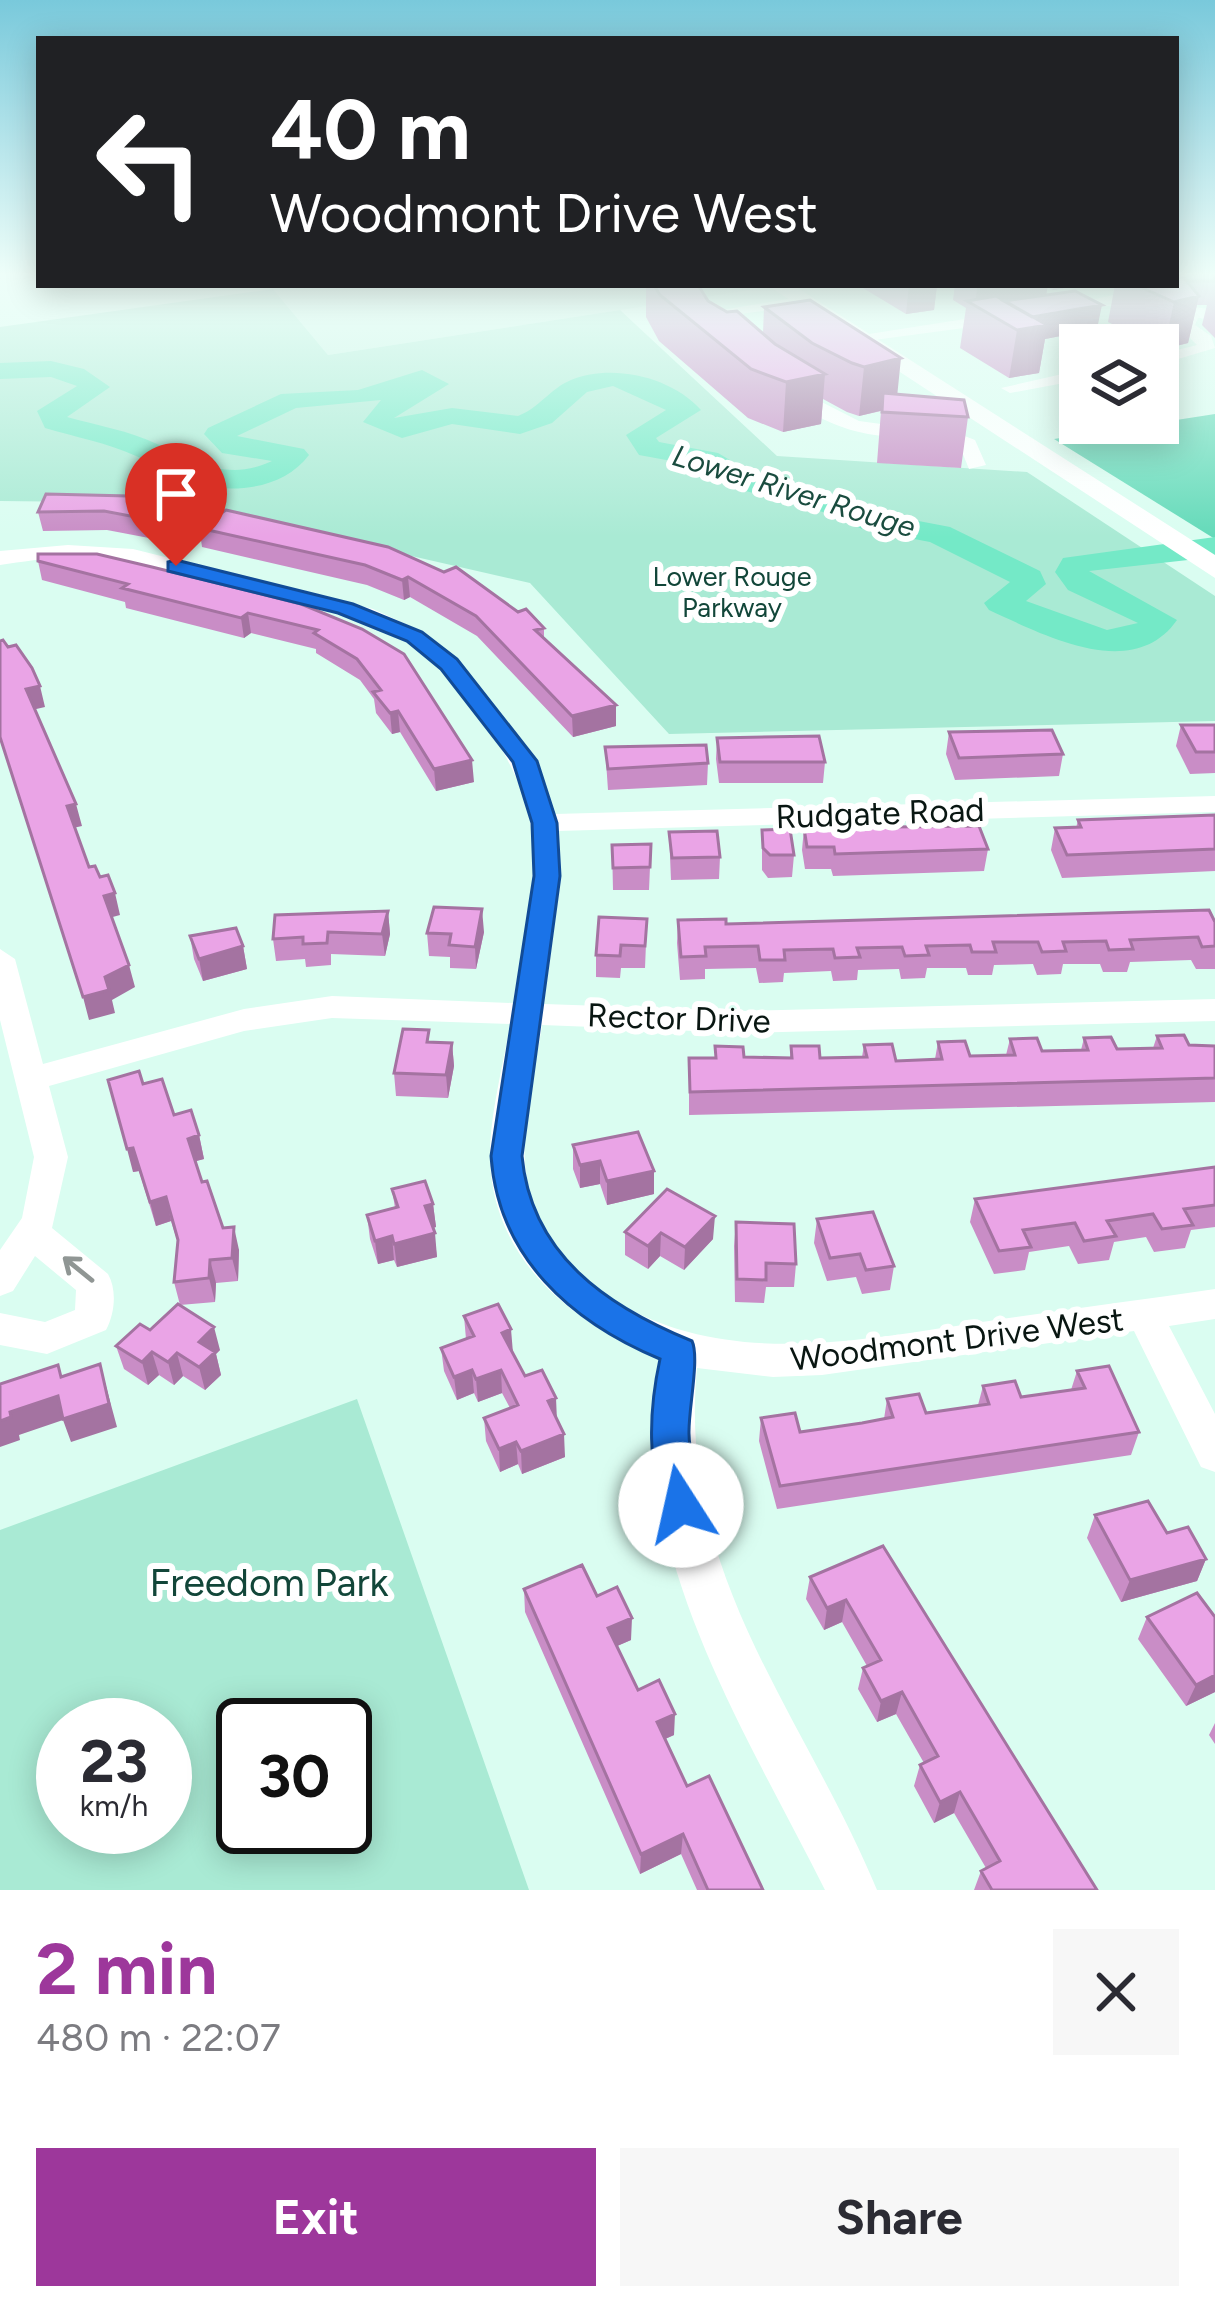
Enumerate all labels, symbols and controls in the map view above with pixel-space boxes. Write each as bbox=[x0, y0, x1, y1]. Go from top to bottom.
text: 40 m bbox=[270, 79, 471, 180]
icon: left bbox=[72, 84, 228, 240]
text: Woodmont Drive West bbox=[270, 181, 818, 246]
map controls bbox=[1059, 324, 1179, 444]
button: layers bbox=[1059, 324, 1179, 444]
water label: Lower River Rouge bbox=[668, 436, 920, 546]
pin bbox=[125, 443, 227, 566]
icon: arrive bbox=[143, 461, 209, 527]
park label: Lower Rouge Parkway bbox=[653, 560, 811, 624]
street label: Rudgate Road bbox=[775, 790, 985, 836]
street label: Rector Drive bbox=[587, 995, 771, 1041]
one-way arrow bbox=[62, 1257, 94, 1283]
street label: Woodmont Drive West bbox=[788, 1299, 1126, 1379]
position arrow bbox=[618, 1442, 744, 1568]
park label: Freedom Park bbox=[149, 1559, 389, 1606]
speed limit sign: 30 bbox=[216, 1698, 372, 1854]
text: 23 bbox=[80, 1725, 148, 1797]
text: km/h bbox=[80, 1787, 148, 1824]
text: 2 min bbox=[36, 1926, 217, 2012]
button: close bbox=[1053, 1929, 1179, 2055]
text: 480 m · 22:07 bbox=[36, 2014, 281, 2061]
button: Exit bbox=[36, 2148, 596, 2286]
button: Share bbox=[620, 2148, 1179, 2286]

